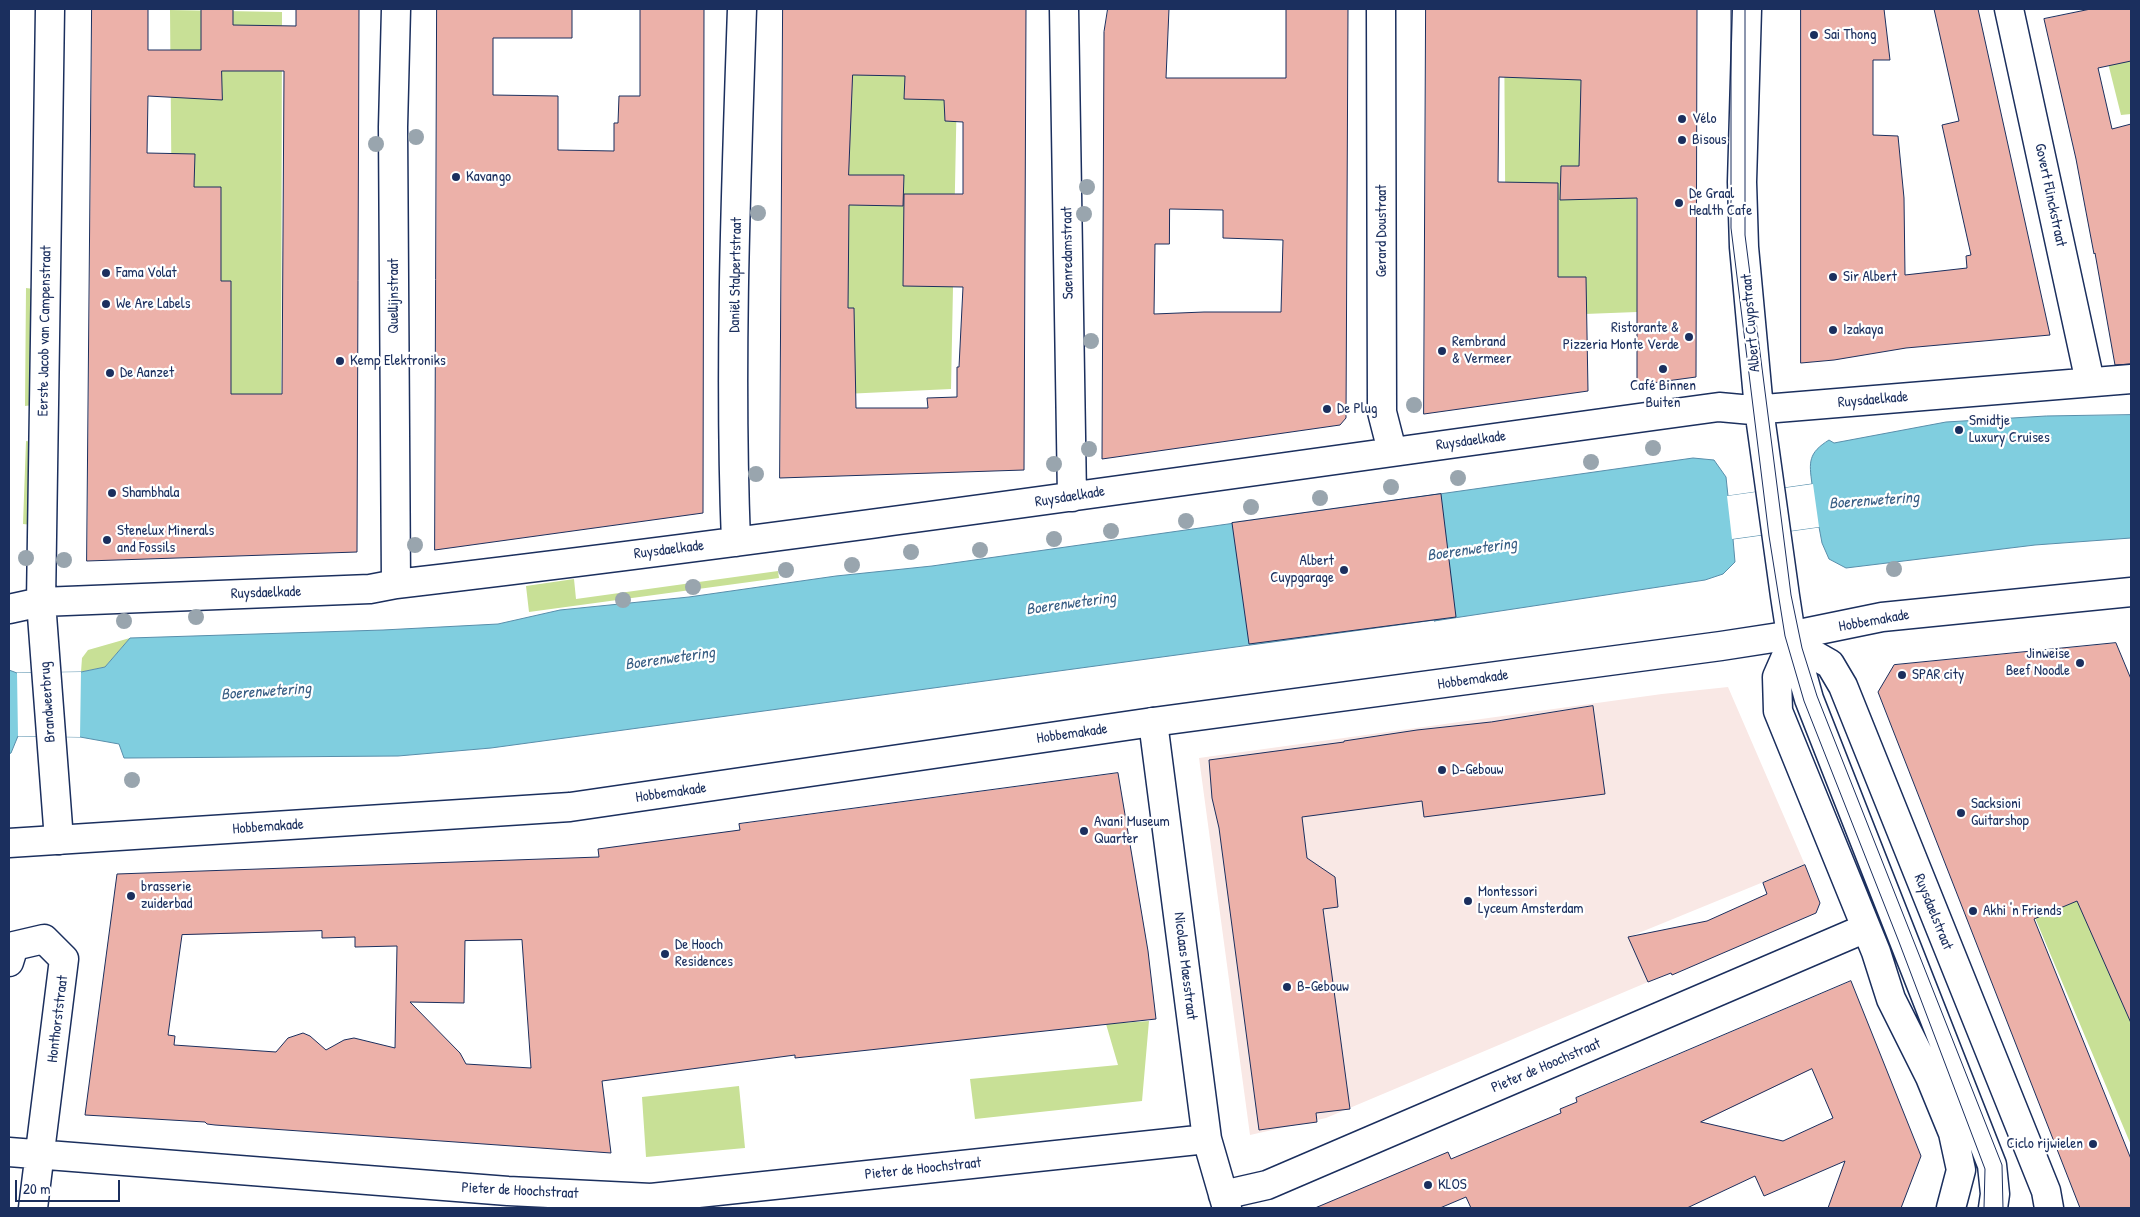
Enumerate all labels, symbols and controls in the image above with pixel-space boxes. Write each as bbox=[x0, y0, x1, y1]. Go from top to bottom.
place label: Sai Thong bbox=[1824, 26, 1876, 44]
marker: Sai Thong bbox=[1808, 29, 1820, 41]
place label: Vélo bbox=[1692, 110, 1716, 128]
marker: Vélo bbox=[1676, 113, 1688, 125]
place label: Bisous bbox=[1692, 131, 1727, 149]
marker: Bisous bbox=[1676, 134, 1688, 146]
street label: Govert Flinckstraat bbox=[2030, 142, 2070, 248]
place label: Kavango bbox=[466, 168, 511, 186]
marker: Kavango bbox=[450, 171, 462, 183]
street label: Gerard Doustraat bbox=[1373, 185, 1391, 277]
place label: De Graal Health Cafe bbox=[1689, 185, 1752, 220]
marker: De Graal Health Cafe bbox=[1673, 197, 1685, 209]
street label: Saenredamstraat bbox=[1058, 206, 1078, 300]
street label: Daniël Stalpertstraat bbox=[726, 217, 746, 333]
street label: Eerste Jacob van Campenstraat bbox=[35, 245, 55, 417]
street label: Quellijnstraat bbox=[385, 258, 403, 334]
place label: Fama Volat bbox=[116, 264, 177, 282]
marker: Fama Volat bbox=[100, 267, 112, 279]
place label: Sir Albert bbox=[1843, 268, 1897, 286]
marker: Sir Albert bbox=[1827, 271, 1839, 283]
street label: Albert Cuypstraat bbox=[1738, 273, 1764, 373]
place label: We Are Labels bbox=[116, 295, 191, 313]
marker: We Are Labels bbox=[100, 298, 112, 310]
place label: Ristorante & Pizzeria Monte Verde bbox=[1563, 319, 1679, 354]
place label: Izakaya bbox=[1843, 321, 1883, 339]
marker: Izakaya bbox=[1827, 324, 1839, 336]
marker: Ristorante & Pizzeria Monte Verde bbox=[1683, 331, 1695, 343]
place label: Rembrand & Vermeer bbox=[1452, 333, 1511, 368]
marker: Rembrand & Vermeer bbox=[1436, 345, 1448, 357]
place label: Kemp Elektroniks bbox=[350, 352, 446, 370]
marker: Kemp Elektroniks bbox=[334, 355, 346, 367]
marker: Café Binnen Buiten bbox=[1657, 363, 1669, 375]
place label: De Aanzet bbox=[120, 364, 174, 382]
marker: De Aanzet bbox=[104, 367, 116, 379]
place label: Café Binnen Buiten bbox=[1630, 377, 1696, 412]
street label: Ruysdaelkade bbox=[1837, 388, 1909, 412]
place label: De Plug bbox=[1337, 400, 1377, 418]
marker: De Plug bbox=[1321, 403, 1333, 415]
place label: Smidtje Luxury Cruises bbox=[1969, 412, 2050, 447]
marker: Smidtje Luxury Cruises bbox=[1953, 424, 1965, 436]
street label: Ruysdaelkade bbox=[1435, 427, 1507, 455]
street label: Ruysdaelkade bbox=[1034, 483, 1106, 511]
place label: Shambhala bbox=[122, 484, 179, 502]
marker: Shambhala bbox=[106, 487, 118, 499]
water label: Boerenwetering bbox=[1828, 488, 1920, 514]
place label: Stenelux Minerals and Fossils bbox=[117, 522, 214, 557]
marker: Stenelux Minerals and Fossils bbox=[101, 534, 113, 546]
water label: Boerenwetering bbox=[1426, 534, 1518, 566]
street label: Ruysdaelkade bbox=[633, 537, 705, 563]
place label: Albert Cuypgarage bbox=[1270, 552, 1334, 587]
marker: Albert Cuypgarage bbox=[1338, 564, 1350, 576]
street label: Ruysdaelkade bbox=[230, 583, 302, 603]
water label: Boerenwetering bbox=[1025, 588, 1117, 620]
street label: Hobbemakade bbox=[1837, 606, 1911, 636]
water label: Boerenwetering bbox=[624, 643, 716, 675]
place label: Jinweise Beef Noodle bbox=[2006, 645, 2070, 680]
marker: Jinweise Beef Noodle bbox=[2074, 657, 2086, 669]
street label: Brandweerbrug bbox=[36, 661, 60, 743]
street label: Hobbemakade bbox=[1436, 666, 1510, 694]
place label: SPAR city bbox=[1912, 666, 1964, 684]
marker: SPAR city bbox=[1896, 669, 1908, 681]
water label: Boerenwetering bbox=[220, 679, 312, 705]
street label: Hobbemakade bbox=[1035, 720, 1109, 748]
place label: D-Gebouw bbox=[1452, 761, 1504, 779]
marker: D-Gebouw bbox=[1436, 764, 1448, 776]
street label: Hobbemakade bbox=[634, 779, 708, 807]
place label: Sacksioni Guitarshop bbox=[1971, 795, 2029, 830]
marker: Sacksioni Guitarshop bbox=[1955, 807, 1967, 819]
place label: Avani Museum Quarter bbox=[1094, 813, 1170, 848]
street label: Hobbemakade bbox=[232, 816, 304, 838]
marker: Avani Museum Quarter bbox=[1078, 825, 1090, 837]
street label: Ruysdaelstraat bbox=[1910, 871, 1956, 953]
place label: brasserie zuiderbad bbox=[141, 878, 192, 913]
place label: Montessori Lyceum Amsterdam bbox=[1478, 883, 1583, 918]
marker: brasserie zuiderbad bbox=[125, 890, 137, 902]
marker: Montessori Lyceum Amsterdam bbox=[1462, 895, 1474, 907]
place label: Akhi 'n Friends bbox=[1983, 902, 2061, 920]
marker: Akhi 'n Friends bbox=[1967, 905, 1979, 917]
street label: Nicolaas Maesstraat bbox=[1169, 911, 1201, 1021]
place label: De Hooch Residences bbox=[675, 936, 733, 971]
marker: De Hooch Residences bbox=[659, 948, 671, 960]
street label: Honthorststraat bbox=[44, 974, 72, 1064]
place label: B-Gebouw bbox=[1297, 978, 1349, 996]
marker: B-Gebouw bbox=[1281, 981, 1293, 993]
street label: Pieter de Hoochstraat bbox=[1489, 1035, 1603, 1097]
place label: Ciclo rijwielen bbox=[2006, 1135, 2083, 1153]
marker: Ciclo rijwielen bbox=[2087, 1138, 2099, 1150]
street label: Pieter de Hoochstraat bbox=[864, 1154, 982, 1184]
scale bar bbox=[18, 1170, 122, 1202]
place label: KLOS bbox=[1438, 1176, 1467, 1194]
text: 20 m bbox=[23, 1178, 50, 1199]
street label: Pieter de Hoochstraat bbox=[461, 1179, 579, 1203]
marker: KLOS bbox=[1422, 1179, 1434, 1191]

